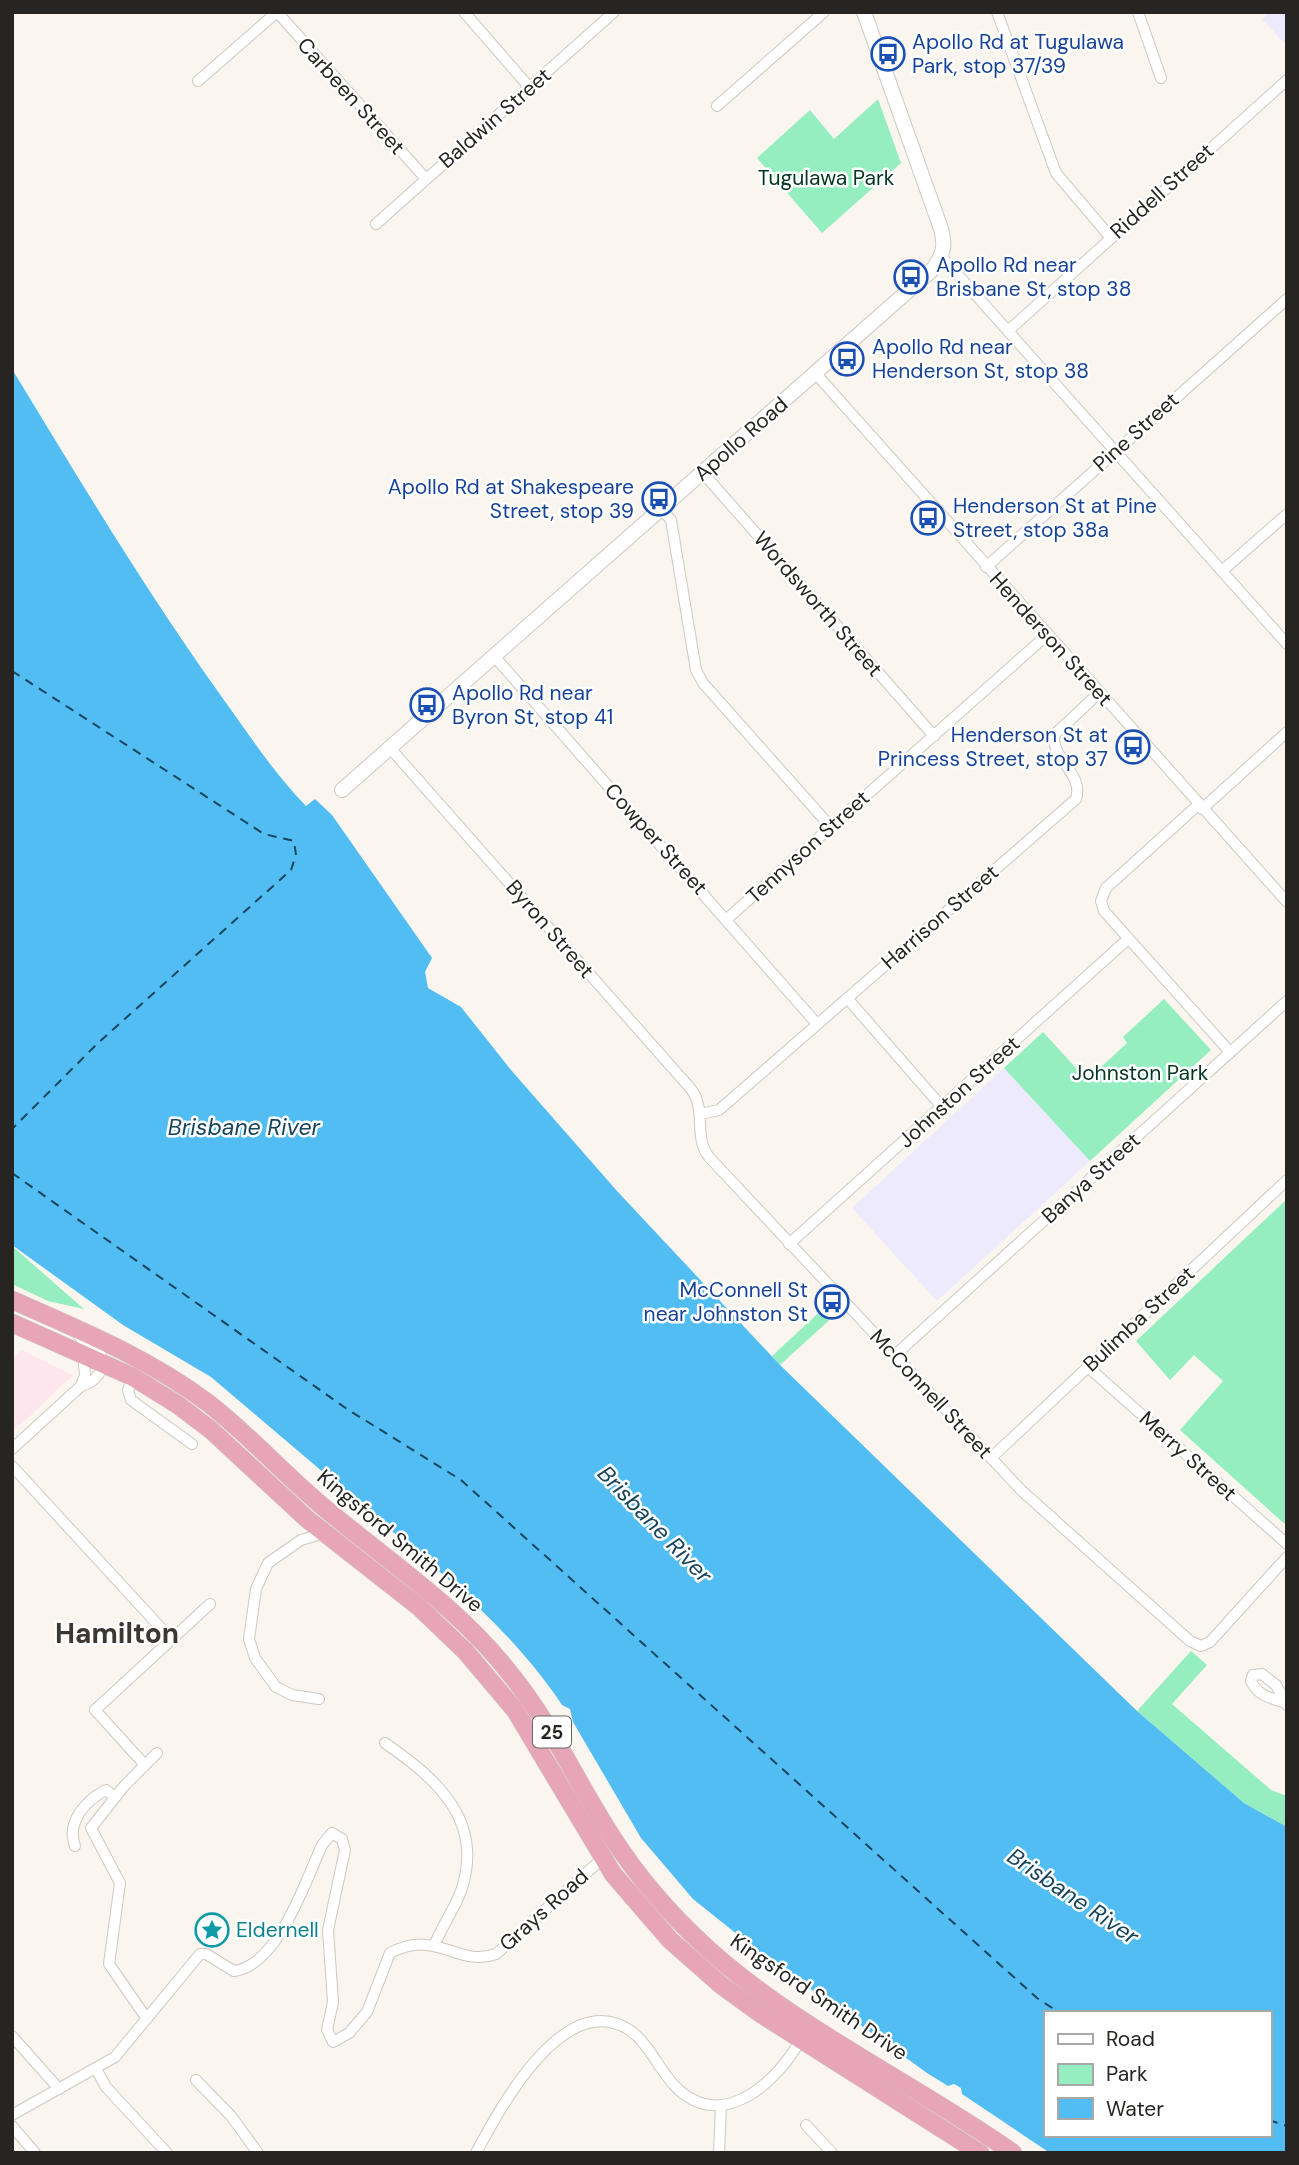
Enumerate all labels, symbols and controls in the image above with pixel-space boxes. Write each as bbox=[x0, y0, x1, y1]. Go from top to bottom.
place label: Apollo Rd at Tugulawa Park, stop 37/39 bbox=[912, 28, 1124, 80]
street label: Carbeen Street bbox=[291, 31, 411, 161]
bus stop icon: Apollo Rd at Tugulawa Park, stop 37/39 bbox=[869, 35, 907, 73]
street label: Baldwin Street bbox=[433, 61, 557, 175]
street label: Riddell Street bbox=[1104, 137, 1220, 245]
park label: Tugulawa Park bbox=[758, 164, 895, 192]
place label: Apollo Rd near Brisbane St, stop 38 bbox=[936, 251, 1131, 303]
bus stop icon: Apollo Rd near Brisbane St, stop 38 bbox=[892, 258, 930, 296]
place label: Apollo Rd near Henderson St, stop 38 bbox=[872, 333, 1089, 385]
bus stop icon: Apollo Rd near Henderson St, stop 38 bbox=[828, 340, 866, 378]
street label: Pine Street bbox=[1087, 386, 1185, 478]
street label: Apollo Road bbox=[688, 390, 794, 488]
place label: Apollo Rd at Shakespeare Street, stop 39 bbox=[388, 473, 634, 525]
bus stop icon: Apollo Rd at Shakespeare Street, stop 39 bbox=[640, 480, 678, 518]
place label: Henderson St at Pine Street, stop 38a bbox=[953, 492, 1157, 544]
bus stop icon: Henderson St at Pine Street, stop 38a bbox=[909, 499, 947, 537]
street label: Wordsworth Street bbox=[747, 526, 889, 682]
street label: Henderson Street bbox=[983, 566, 1119, 712]
place label: Apollo Rd near Byron St, stop 41 bbox=[452, 679, 613, 731]
bus stop icon: Apollo Rd near Byron St, stop 41 bbox=[408, 686, 446, 724]
place label: Henderson St at Princess Street, stop 37 bbox=[878, 721, 1108, 773]
bus stop icon: Henderson St at Princess Street, stop 37 bbox=[1114, 728, 1152, 766]
street label: Cowper Street bbox=[598, 777, 714, 901]
street label: Tennyson Street bbox=[740, 784, 876, 910]
street label: Harrison Street bbox=[876, 858, 1004, 976]
street label: Byron Street bbox=[500, 874, 600, 984]
street label: Johnston Street bbox=[892, 1030, 1026, 1154]
park label: Johnston Park bbox=[1072, 1059, 1209, 1087]
water label: Brisbane River bbox=[168, 1112, 322, 1142]
street label: Banya Street bbox=[1036, 1126, 1146, 1230]
street label: Bulimba Street bbox=[1077, 1260, 1201, 1378]
place label: McConnell St near Johnston St bbox=[644, 1276, 808, 1328]
bus stop icon: McConnell St near Johnston St bbox=[813, 1283, 851, 1321]
street label: McConnell Street bbox=[864, 1323, 998, 1465]
street label: Merry Street bbox=[1133, 1405, 1243, 1507]
water label: Brisbane River bbox=[591, 1459, 720, 1590]
street label: Kingsford Smith Drive bbox=[311, 1463, 489, 1619]
district label: Hamilton bbox=[55, 1615, 179, 1652]
road number: 25 bbox=[533, 1716, 571, 1748]
water label: Brisbane River bbox=[1001, 1841, 1146, 1952]
street label: Grays Road bbox=[493, 1862, 595, 1958]
place icon: Eldernell bbox=[193, 1911, 231, 1949]
place label: Eldernell bbox=[236, 1916, 319, 1944]
street label: Kingsford Smith Drive bbox=[725, 1927, 913, 2067]
legend bbox=[1044, 2011, 1271, 2137]
text: Road bbox=[1106, 2025, 1155, 2053]
text: Park bbox=[1106, 2060, 1148, 2088]
text: Water bbox=[1106, 2095, 1164, 2123]

